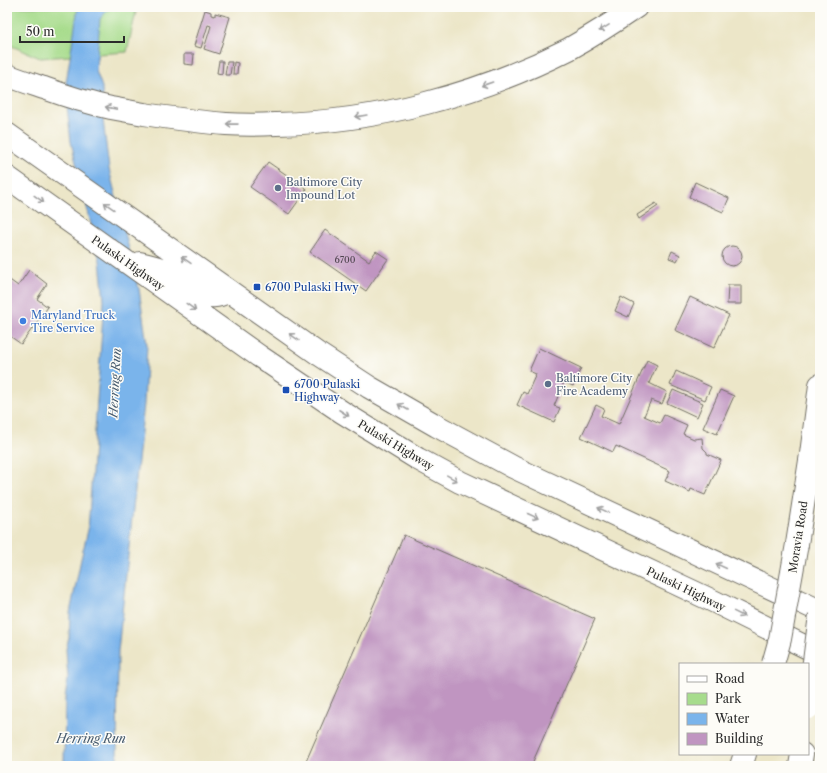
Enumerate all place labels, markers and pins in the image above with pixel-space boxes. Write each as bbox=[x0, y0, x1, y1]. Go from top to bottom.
place label: Baltimore City Impound Lot bbox=[286, 175, 363, 202]
marker: Baltimore City Impound Lot bbox=[273, 183, 283, 193]
place label: 6700 Pulaski Hwy bbox=[265, 280, 359, 294]
marker: 6700 Pulaski Hwy bbox=[252, 282, 262, 292]
place label: Maryland Truck Tire Service bbox=[31, 308, 116, 335]
marker: Maryland Truck Tire Service bbox=[18, 316, 28, 326]
place label: Baltimore City Fire Academy bbox=[556, 371, 633, 398]
place label: 6700 Pulaski Highway bbox=[294, 377, 361, 404]
marker: Baltimore City Fire Academy bbox=[543, 379, 553, 389]
marker: 6700 Pulaski Highway bbox=[281, 385, 291, 395]

